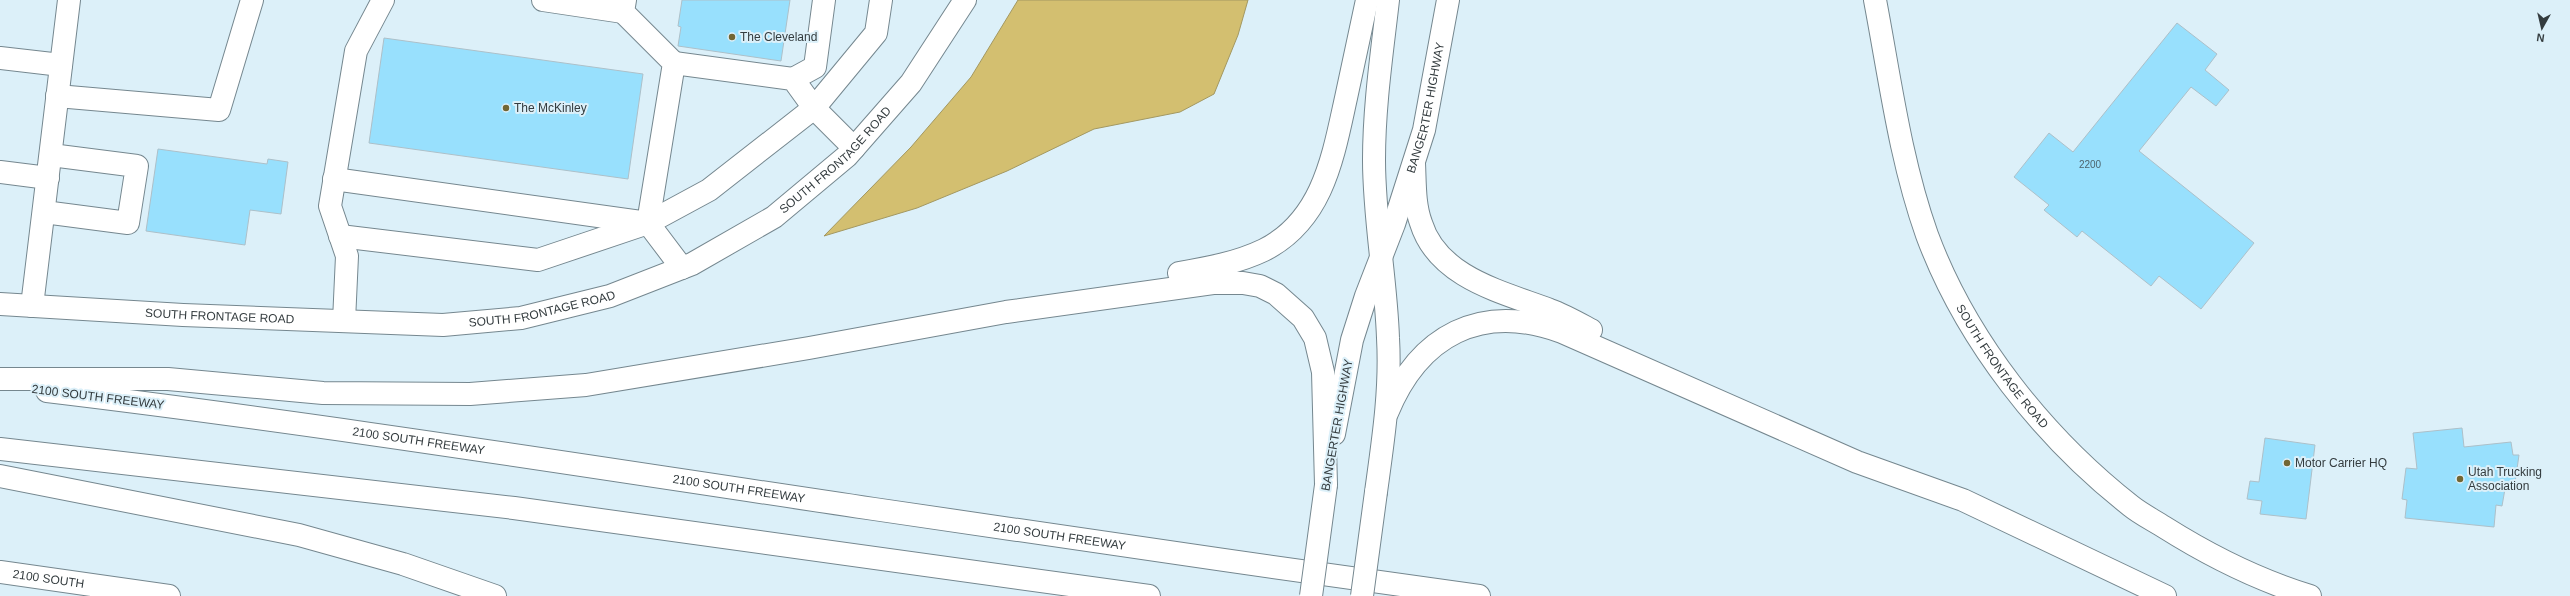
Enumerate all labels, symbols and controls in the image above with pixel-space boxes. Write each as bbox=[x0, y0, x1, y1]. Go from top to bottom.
north arrow bbox=[2522, 8, 2562, 48]
place label: The Cleveland bbox=[740, 30, 817, 44]
text: N bbox=[2536, 31, 2545, 44]
marker: The Cleveland bbox=[727, 32, 737, 42]
street label: BANGERTER HIGHWAY bbox=[1404, 41, 1447, 175]
place label: The McKinley bbox=[514, 101, 587, 115]
marker: The McKinley bbox=[501, 103, 511, 113]
street label: SOUTH FRONTAGE ROAD bbox=[777, 103, 894, 216]
house number: 2200 bbox=[2079, 159, 2102, 170]
street label: SOUTH FRONTAGE ROAD bbox=[468, 287, 618, 330]
street label: SOUTH FRONTAGE ROAD bbox=[1953, 302, 2051, 431]
street label: SOUTH FRONTAGE ROAD bbox=[145, 306, 295, 326]
street label: BANGERTER HIGHWAY bbox=[1318, 358, 1356, 492]
street label: 2100 SOUTH FREEWAY bbox=[31, 382, 165, 412]
street label: 2100 SOUTH FREEWAY bbox=[352, 424, 486, 457]
place label: Motor Carrier HQ bbox=[2295, 456, 2387, 470]
marker: Motor Carrier HQ bbox=[2282, 458, 2292, 468]
place label: Utah Trucking Association bbox=[2468, 465, 2542, 493]
street label: 2100 SOUTH FREEWAY bbox=[672, 472, 806, 506]
marker: Utah Trucking Association bbox=[2455, 474, 2465, 484]
street label: 2100 SOUTH FREEWAY bbox=[993, 520, 1127, 553]
street label: 2100 SOUTH bbox=[12, 567, 85, 591]

